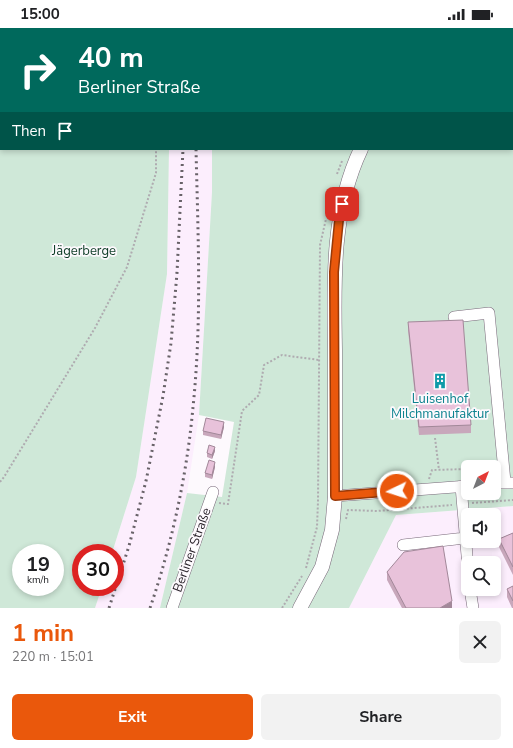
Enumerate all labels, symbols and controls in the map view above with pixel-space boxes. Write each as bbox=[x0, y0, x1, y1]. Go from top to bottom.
text: 15:00 bbox=[20, 4, 60, 24]
text: 40 m bbox=[78, 39, 144, 77]
icon: right bbox=[12, 44, 64, 96]
text: Berliner Straße bbox=[78, 75, 200, 99]
icon: arrive bbox=[54, 120, 76, 142]
text: Then bbox=[12, 121, 46, 141]
pin bbox=[325, 187, 359, 221]
icon: arrive bbox=[331, 193, 353, 215]
park label: Jägerberge bbox=[51, 242, 116, 260]
building icon: Luisenhof Milchmanufaktur bbox=[431, 372, 449, 390]
place label: Luisenhof Milchmanufaktur bbox=[391, 390, 489, 423]
north arrow bbox=[461, 460, 501, 500]
map controls bbox=[461, 460, 501, 596]
position arrow bbox=[376, 470, 418, 512]
street label: Berliner Straße bbox=[168, 505, 216, 595]
button: sound bbox=[461, 508, 501, 548]
speed limit sign: 30 bbox=[72, 544, 124, 596]
text: 19 bbox=[26, 551, 50, 578]
button: search bbox=[461, 556, 501, 596]
text: km/h bbox=[27, 573, 49, 587]
text: 1 min bbox=[12, 617, 74, 649]
button: close bbox=[459, 621, 501, 663]
text: 220 m · 15:01 bbox=[12, 648, 94, 666]
button: Exit bbox=[12, 694, 253, 740]
button: Share bbox=[261, 694, 501, 740]

